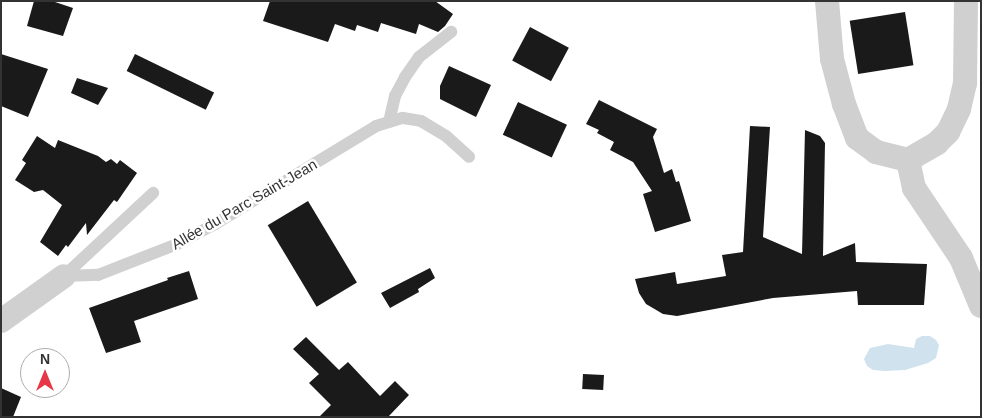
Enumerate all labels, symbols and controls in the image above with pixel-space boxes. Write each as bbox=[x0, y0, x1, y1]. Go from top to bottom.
street label: Allée du Parc Saint-Jean bbox=[168, 155, 320, 253]
north arrow bbox=[20, 348, 70, 398]
text: N bbox=[40, 351, 50, 367]

